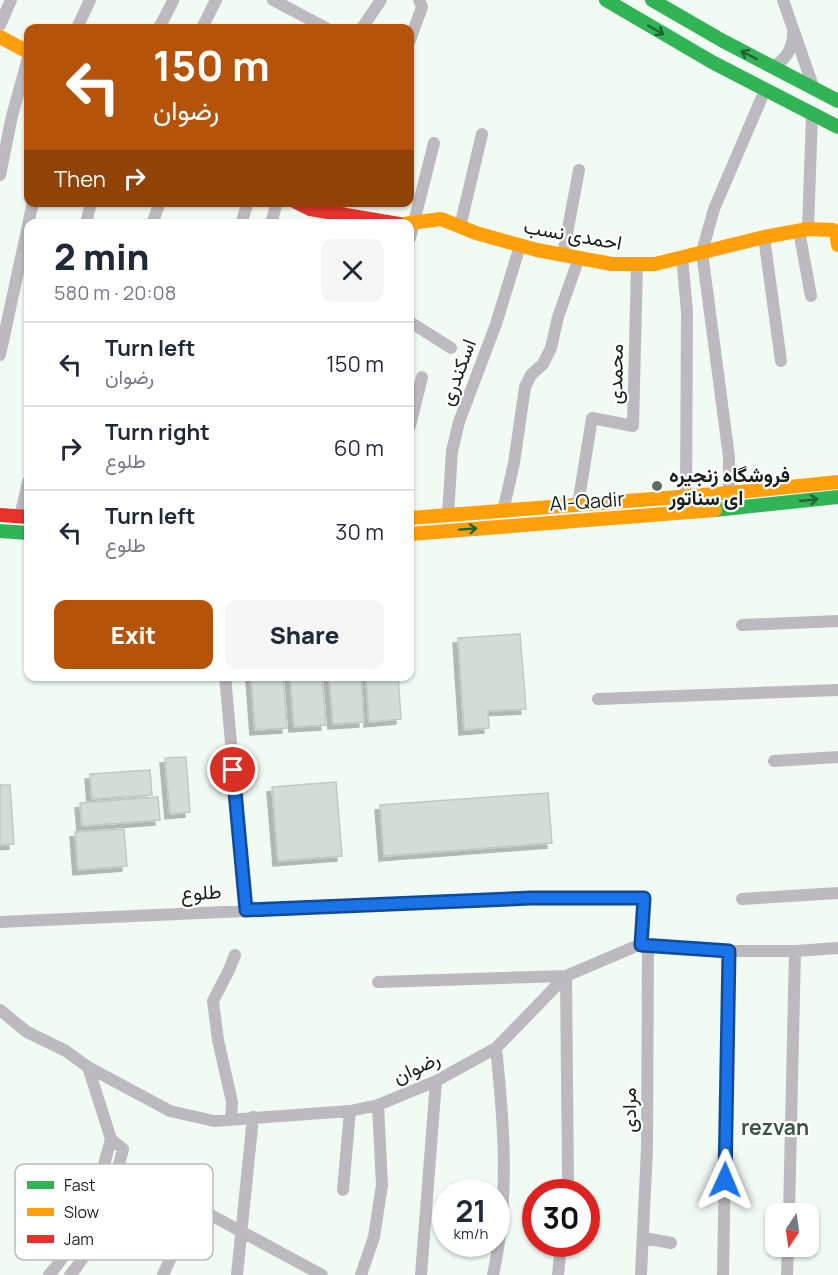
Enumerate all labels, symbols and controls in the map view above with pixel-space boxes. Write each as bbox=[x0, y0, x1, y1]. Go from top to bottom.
one-way arrow bbox=[647, 24, 664, 36]
text: 150 m bbox=[153, 36, 270, 94]
icon: left bbox=[54, 48, 132, 126]
one-way arrow bbox=[741, 49, 758, 61]
text: رضوان bbox=[153, 91, 219, 128]
icon: right bbox=[118, 162, 151, 195]
text: Then bbox=[54, 164, 106, 194]
street label: احمدی نسب bbox=[522, 212, 624, 256]
text: 2 min bbox=[54, 232, 149, 281]
button: close bbox=[321, 239, 384, 302]
text: 580 m · 20:08 bbox=[54, 279, 176, 306]
text: Turn left bbox=[105, 333, 195, 363]
street label: اسکندری bbox=[432, 335, 482, 409]
street label: محمدی bbox=[601, 344, 629, 404]
icon: left bbox=[54, 348, 87, 381]
text: 150 m bbox=[326, 349, 384, 379]
text: رضوان bbox=[105, 363, 154, 390]
text: Turn right bbox=[105, 417, 210, 447]
icon: right bbox=[54, 432, 87, 465]
text: 60 m bbox=[334, 433, 384, 463]
text: طلوع bbox=[105, 447, 146, 474]
place label: فروشگاه زنجیره ای سناتور bbox=[668, 461, 790, 511]
marker: فروشگاه زنجیره ای سناتور bbox=[650, 479, 664, 493]
street label: Al-Qadir bbox=[549, 485, 625, 517]
one-way arrow bbox=[798, 494, 818, 505]
text: Turn left bbox=[105, 501, 195, 531]
icon: left bbox=[54, 516, 87, 549]
text: 30 m bbox=[335, 517, 384, 547]
one-way arrow bbox=[457, 524, 477, 535]
text: طلوع bbox=[105, 531, 146, 558]
button: Exit bbox=[54, 600, 213, 669]
button: Share bbox=[225, 600, 384, 669]
pin bbox=[207, 744, 258, 795]
icon: arrive bbox=[216, 753, 249, 786]
street label: طلوع bbox=[180, 877, 222, 908]
street label: رضوان bbox=[388, 1044, 444, 1090]
street label: مرادی bbox=[615, 1087, 642, 1133]
district label: rezvan bbox=[741, 1113, 809, 1141]
position arrow bbox=[693, 1148, 757, 1212]
legend bbox=[15, 1164, 213, 1260]
text: Fast bbox=[64, 1174, 95, 1196]
speed limit sign: 30 bbox=[522, 1179, 600, 1257]
text: 21 bbox=[455, 1190, 487, 1231]
text: Slow bbox=[64, 1201, 99, 1223]
north arrow bbox=[765, 1203, 819, 1257]
map controls bbox=[765, 1203, 819, 1257]
text: km/h bbox=[454, 1223, 488, 1244]
text: Jam bbox=[64, 1228, 94, 1250]

